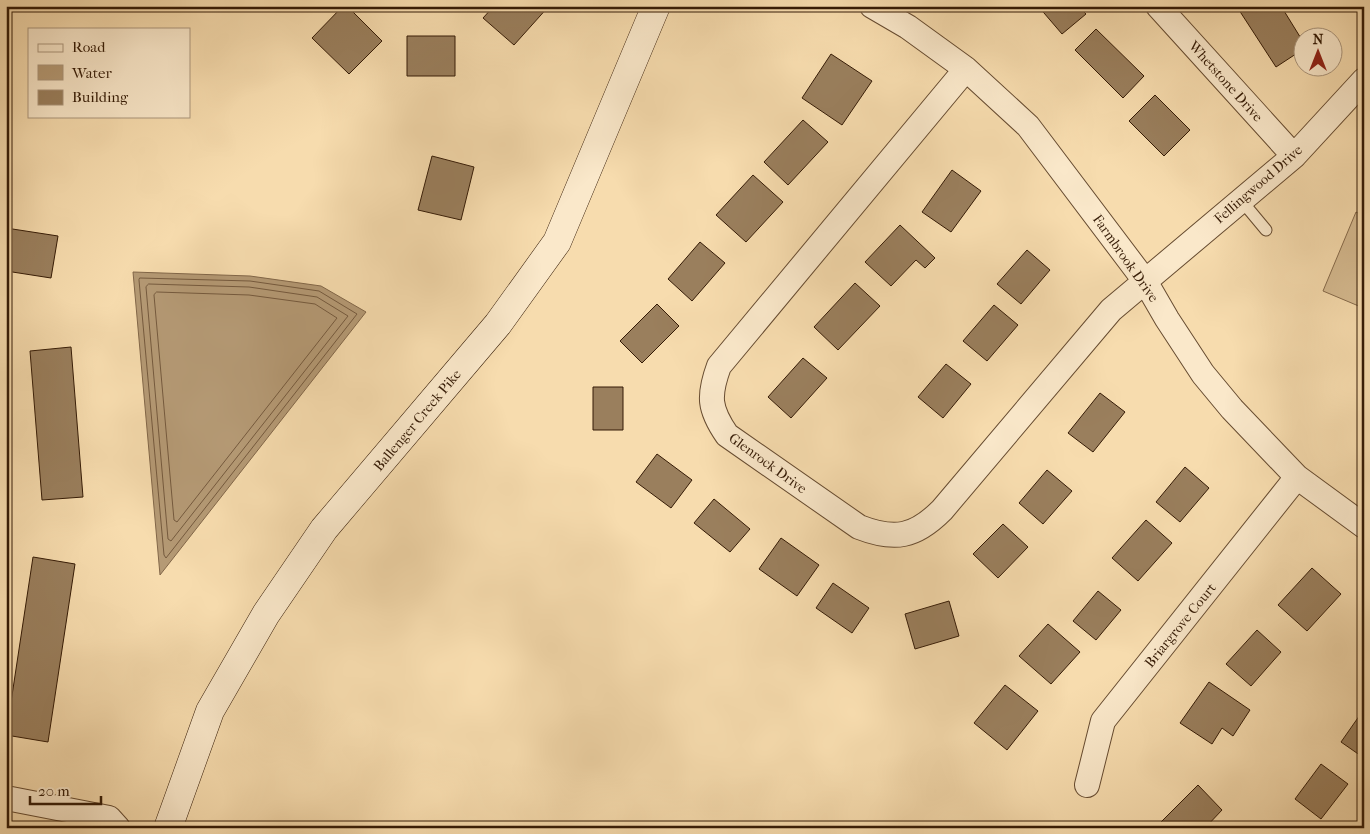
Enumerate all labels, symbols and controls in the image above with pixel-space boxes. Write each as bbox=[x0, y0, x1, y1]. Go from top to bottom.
legend bbox=[28, 28, 190, 118]
north arrow bbox=[1292, 28, 1342, 78]
text: N bbox=[1313, 31, 1324, 48]
street label: Whetstone Drive bbox=[1184, 37, 1266, 125]
text: Road bbox=[72, 38, 106, 56]
text: Water bbox=[71, 64, 112, 82]
text: Building bbox=[72, 88, 129, 106]
street label: Fellingwood Drive bbox=[1211, 141, 1306, 227]
street label: Farmbrook Drive bbox=[1089, 211, 1162, 305]
street label: Ballenger Creek Pike bbox=[370, 366, 465, 475]
street label: Glenrock Drive bbox=[725, 429, 810, 497]
street label: Briargrove Court bbox=[1141, 580, 1220, 671]
scale bar bbox=[30, 774, 101, 806]
text: 20 m bbox=[38, 782, 70, 800]

